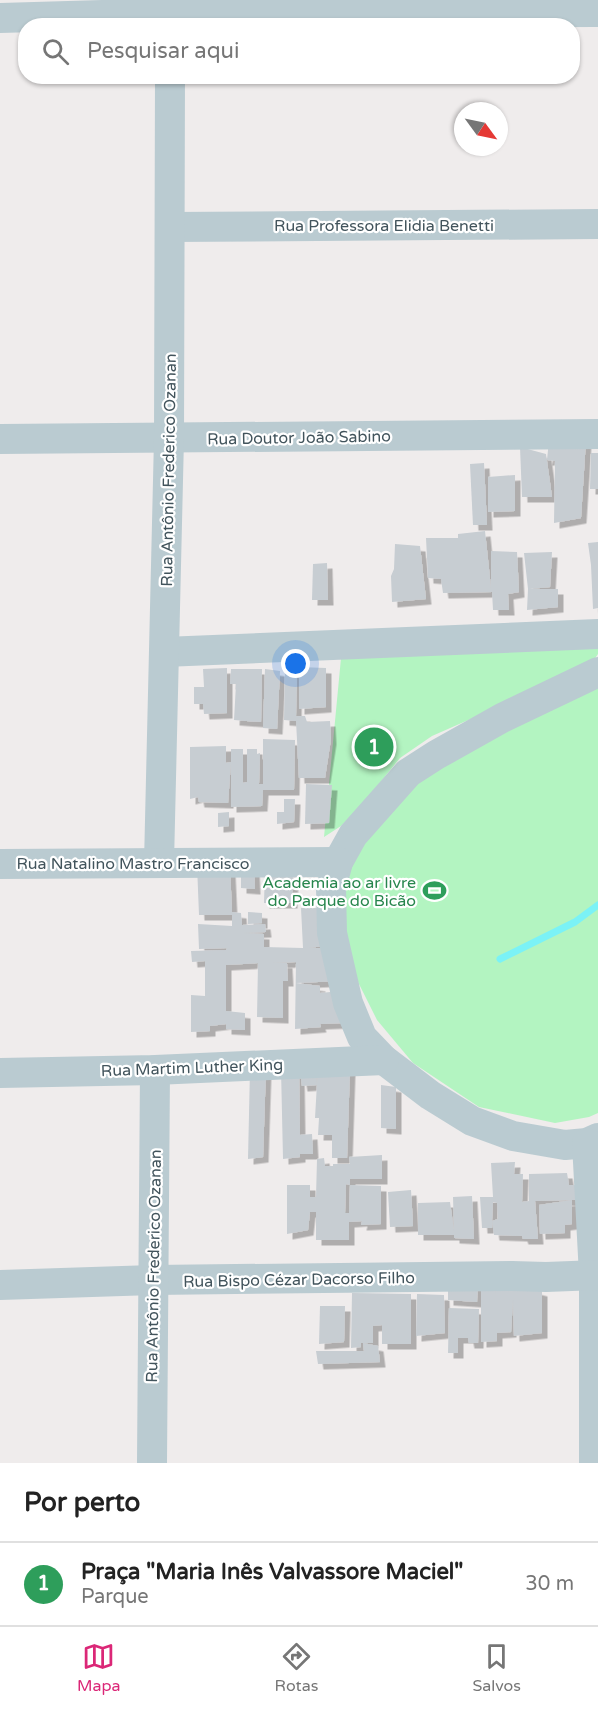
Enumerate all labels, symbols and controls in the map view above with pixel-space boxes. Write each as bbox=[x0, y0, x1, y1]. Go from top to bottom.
search box bbox=[18, 18, 580, 84]
icon: search bbox=[39, 35, 72, 68]
text: Pesquisar aqui bbox=[87, 38, 239, 64]
north arrow bbox=[454, 102, 508, 156]
street label: Rua Professora Elidia Benetti bbox=[274, 216, 494, 236]
street label: Rua Antônio Frederico Ozanan bbox=[157, 353, 181, 587]
street label: Rua Doutor João Sabino bbox=[207, 426, 391, 450]
your location bbox=[281, 649, 310, 678]
pin: 1 bbox=[354, 724, 394, 770]
street label: Rua Natalino Mastro Francisco bbox=[16, 854, 250, 874]
place label: Academia ao ar livre do Parque do Bicão bbox=[262, 873, 416, 911]
sports icon: Academia ao ar livre do Parque do Bicão bbox=[421, 878, 447, 904]
street label: Rua Martim Luther King bbox=[100, 1055, 284, 1081]
street label: Rua Antônio Frederico Ozanan bbox=[142, 1149, 166, 1383]
street label: Rua Bispo Cézar Dacorso Filho bbox=[183, 1268, 415, 1292]
text: Por perto bbox=[24, 1487, 140, 1518]
text: Praça "Maria Inês Valvassore Maciel" bbox=[81, 1559, 463, 1585]
text: 1 bbox=[37, 1572, 50, 1596]
text: 30 m bbox=[525, 1572, 574, 1596]
text: Parque bbox=[81, 1585, 149, 1609]
tab: Mapa bbox=[77, 1640, 121, 1696]
tab: Rotas bbox=[275, 1640, 318, 1696]
tab: Salvos bbox=[472, 1640, 521, 1696]

